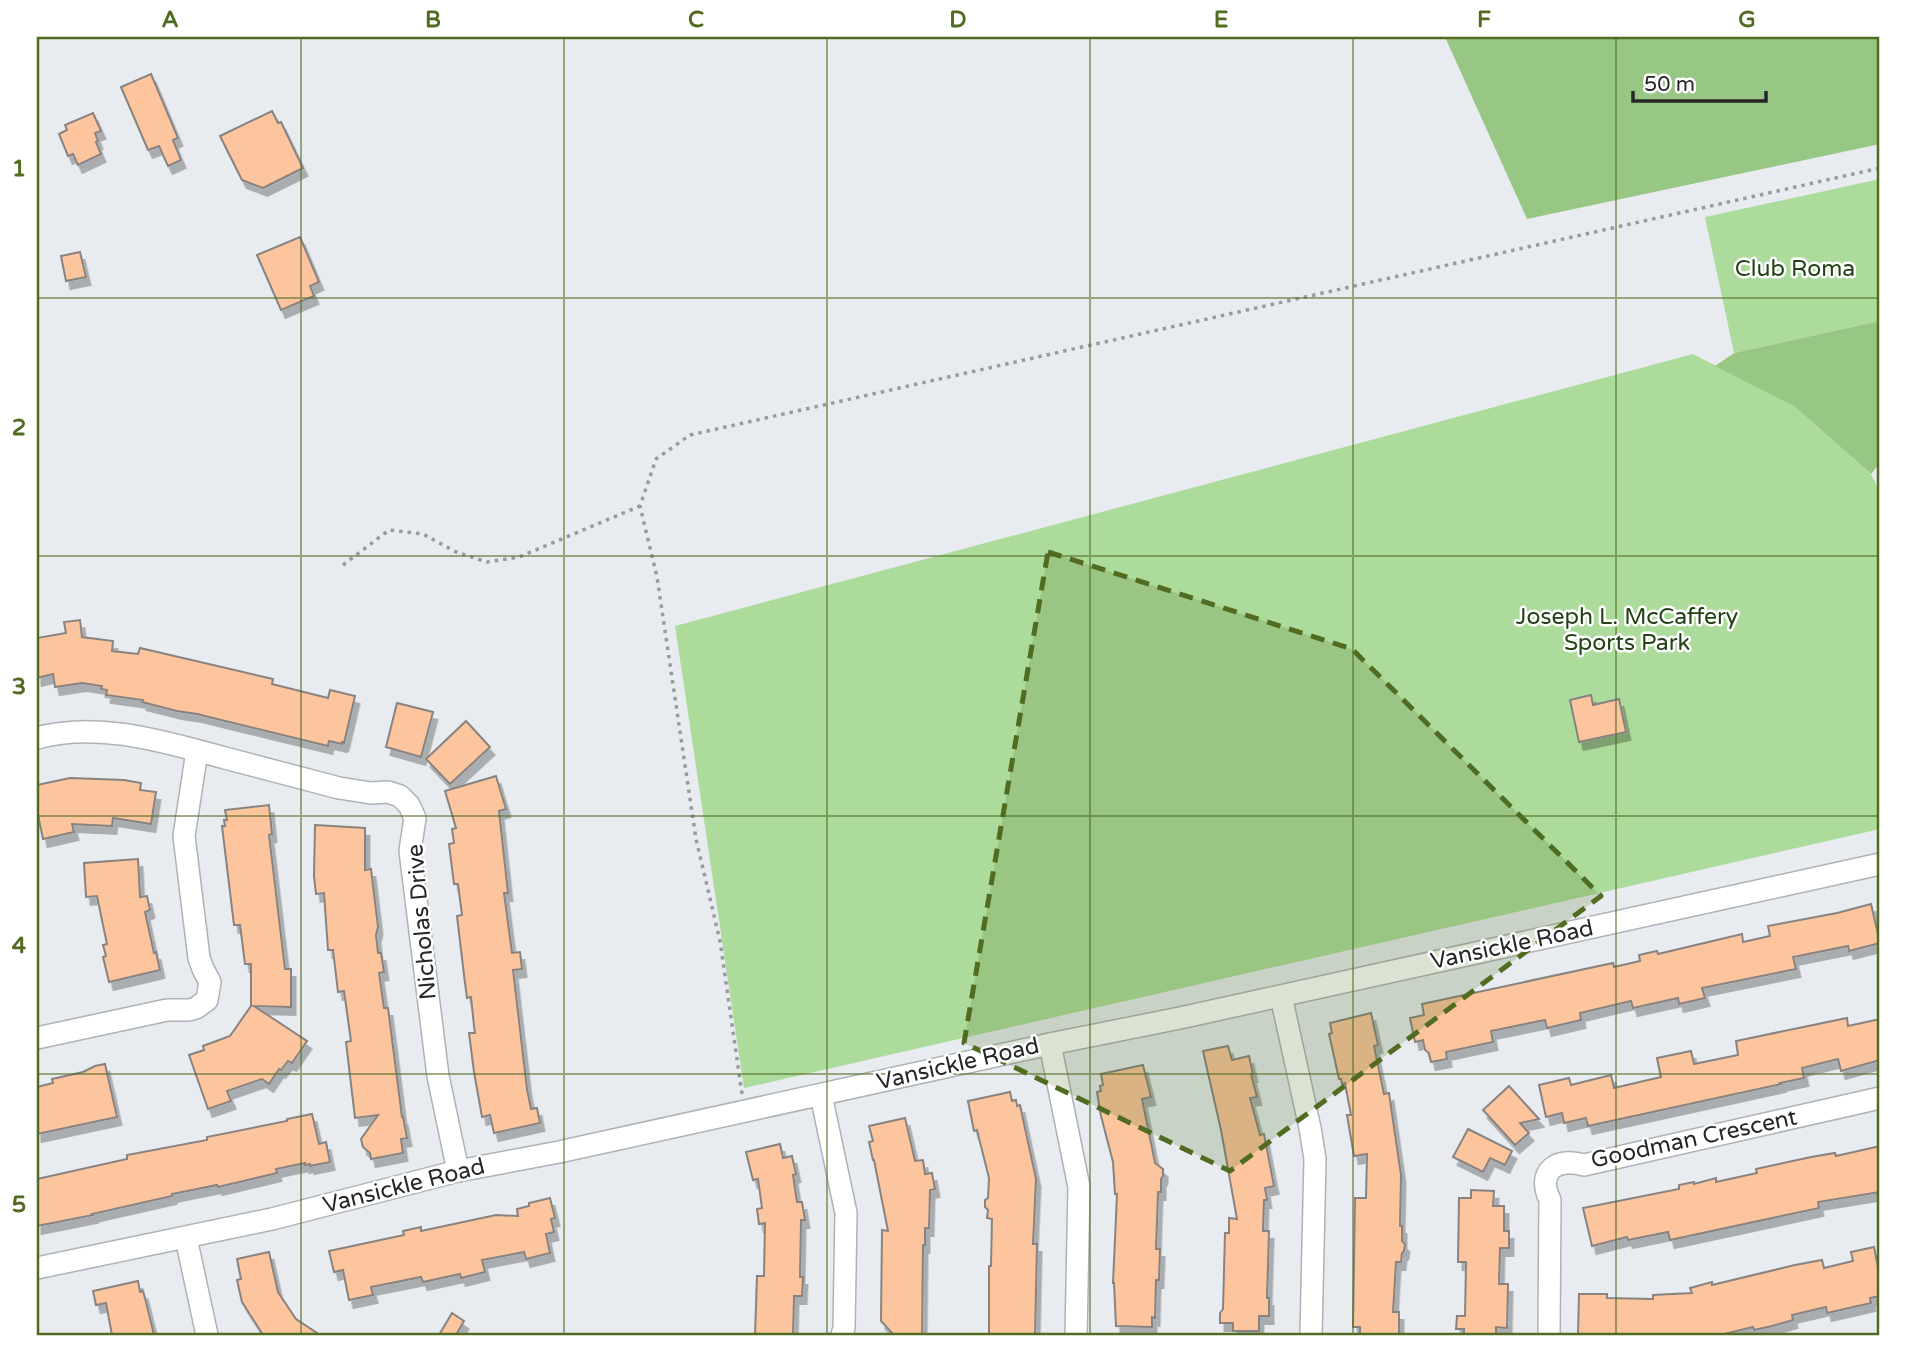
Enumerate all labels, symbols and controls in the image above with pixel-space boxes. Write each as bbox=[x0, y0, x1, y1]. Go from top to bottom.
text: A bbox=[161, 6, 179, 34]
text: B bbox=[425, 6, 441, 34]
text: C bbox=[688, 6, 704, 34]
text: D bbox=[949, 6, 967, 34]
text: E bbox=[1214, 6, 1228, 34]
text: F bbox=[1477, 6, 1491, 34]
text: G bbox=[1738, 6, 1756, 34]
scale bar bbox=[1633, 60, 1766, 104]
text: 50 m bbox=[1644, 72, 1695, 97]
text: 1 bbox=[12, 155, 26, 183]
park label: Club Roma bbox=[1735, 255, 1855, 283]
text: 2 bbox=[12, 414, 26, 442]
park label: Joseph L. McCaffery Sports Park bbox=[1516, 603, 1738, 657]
text: 3 bbox=[12, 673, 26, 701]
street label: Nicholas Drive bbox=[401, 843, 443, 1001]
street label: Vansickle Road bbox=[1428, 914, 1596, 976]
text: 4 bbox=[12, 932, 27, 960]
street label: Vansickle Road bbox=[874, 1032, 1042, 1096]
street label: Goodman Crescent bbox=[1588, 1103, 1800, 1175]
street label: Vansickle Road bbox=[320, 1152, 488, 1220]
text: 5 bbox=[12, 1191, 26, 1219]

